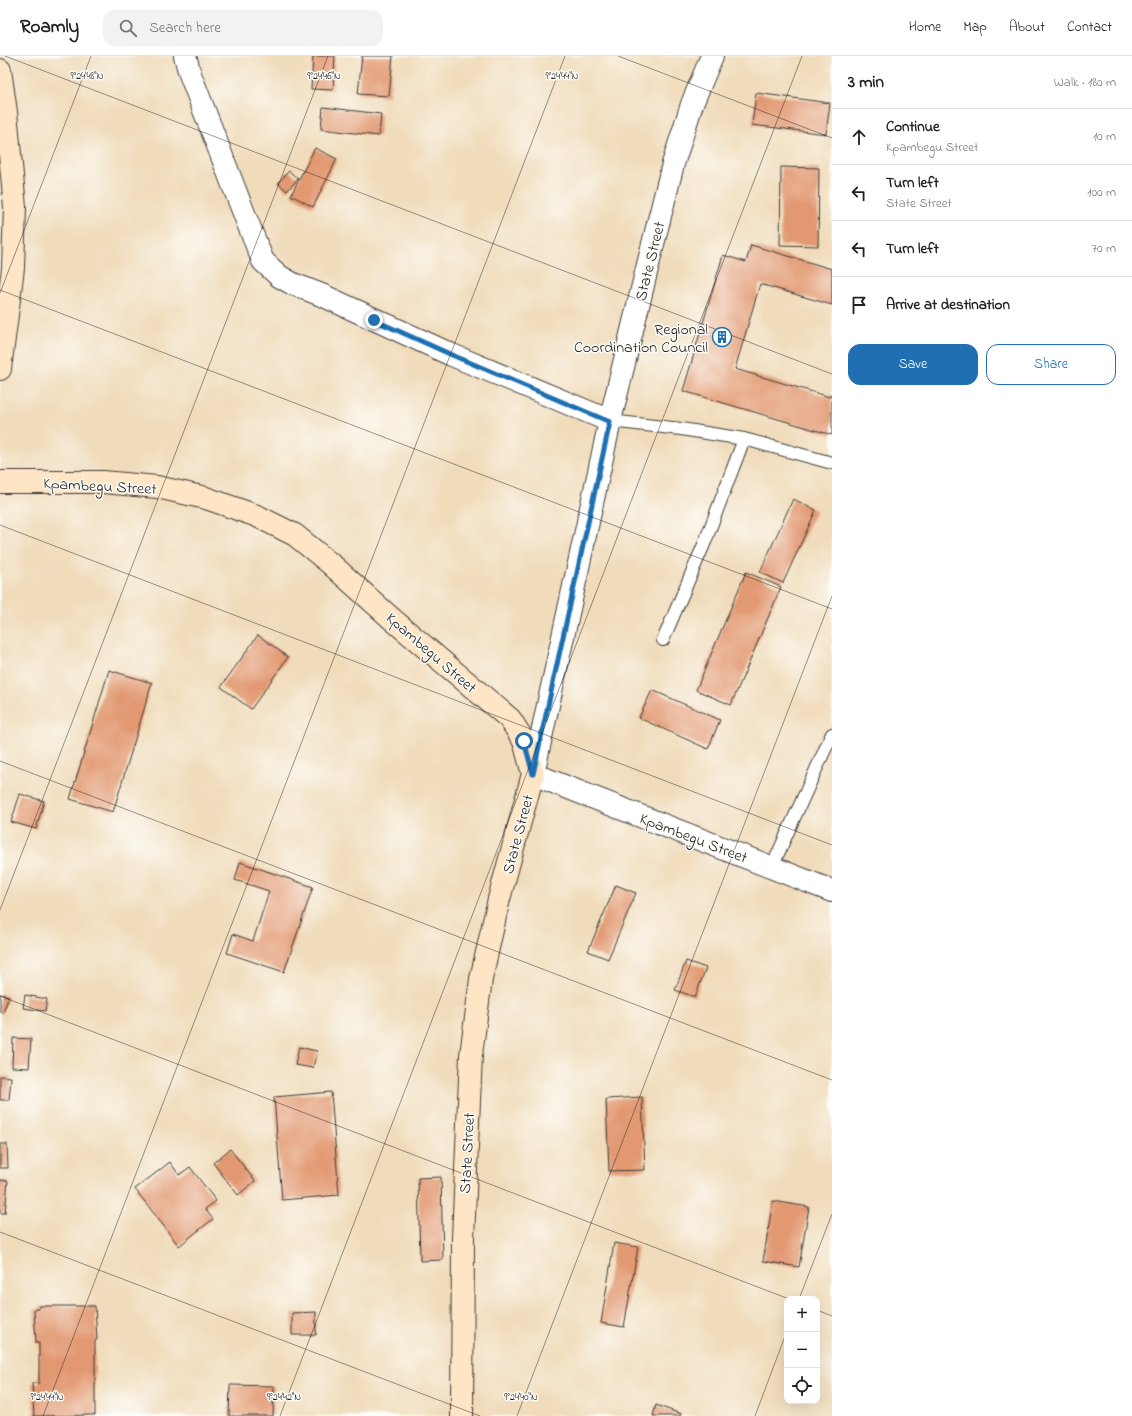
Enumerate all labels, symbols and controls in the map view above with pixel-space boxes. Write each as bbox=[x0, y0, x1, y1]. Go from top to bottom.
search box bbox=[103, 10, 383, 46]
text: Roamly bbox=[20, 14, 79, 41]
icon: search bbox=[117, 17, 139, 39]
text: Search here bbox=[149, 17, 221, 39]
text: Home bbox=[909, 17, 941, 38]
text: Map bbox=[963, 17, 987, 38]
text: About bbox=[1009, 17, 1045, 38]
text: Contact bbox=[1067, 17, 1112, 38]
text: 9°24'48"N bbox=[71, 69, 104, 84]
text: 9°24'46"N bbox=[307, 69, 341, 84]
text: 9°24'44"N bbox=[545, 69, 579, 84]
text: 3 min bbox=[848, 70, 884, 95]
text: Walk · 180 m bbox=[1054, 73, 1116, 92]
text: Continue bbox=[886, 116, 940, 138]
icon: ahead bbox=[848, 126, 870, 148]
text: 10 m bbox=[1093, 127, 1116, 146]
text: Kpambegu Street bbox=[886, 138, 978, 157]
text: Turn left bbox=[886, 172, 939, 194]
icon: left bbox=[848, 182, 870, 204]
text: 100 m bbox=[1087, 183, 1116, 202]
text: State Street bbox=[886, 194, 952, 213]
street label: State Street bbox=[629, 219, 673, 304]
icon: left bbox=[848, 238, 870, 260]
text: Turn left bbox=[886, 238, 939, 260]
text: 70 m bbox=[1092, 239, 1116, 258]
icon: arrive bbox=[848, 294, 870, 316]
text: Arrive at destination bbox=[886, 294, 1010, 316]
route end bbox=[365, 311, 383, 329]
place label: Regional Coordination Council bbox=[574, 318, 708, 360]
building icon: Regional Coordination Council bbox=[711, 326, 733, 348]
button: Save bbox=[848, 344, 978, 385]
button: Share bbox=[986, 344, 1116, 385]
street label: Kpambegu Street bbox=[42, 472, 158, 502]
street label: Kpambegu Street bbox=[380, 607, 482, 700]
route start bbox=[515, 732, 533, 750]
street label: State Street bbox=[497, 792, 541, 877]
street label: Kpambegu Street bbox=[636, 807, 751, 871]
street label: State Street bbox=[454, 1111, 482, 1194]
map controls bbox=[784, 1296, 820, 1404]
button: + bbox=[784, 1296, 820, 1332]
button: − bbox=[784, 1332, 820, 1368]
button: locate bbox=[784, 1368, 820, 1404]
text: 9°24'44"N bbox=[30, 1390, 64, 1405]
text: 9°24'42"N bbox=[267, 1390, 301, 1405]
text: 9°24'40"N bbox=[504, 1390, 538, 1405]

